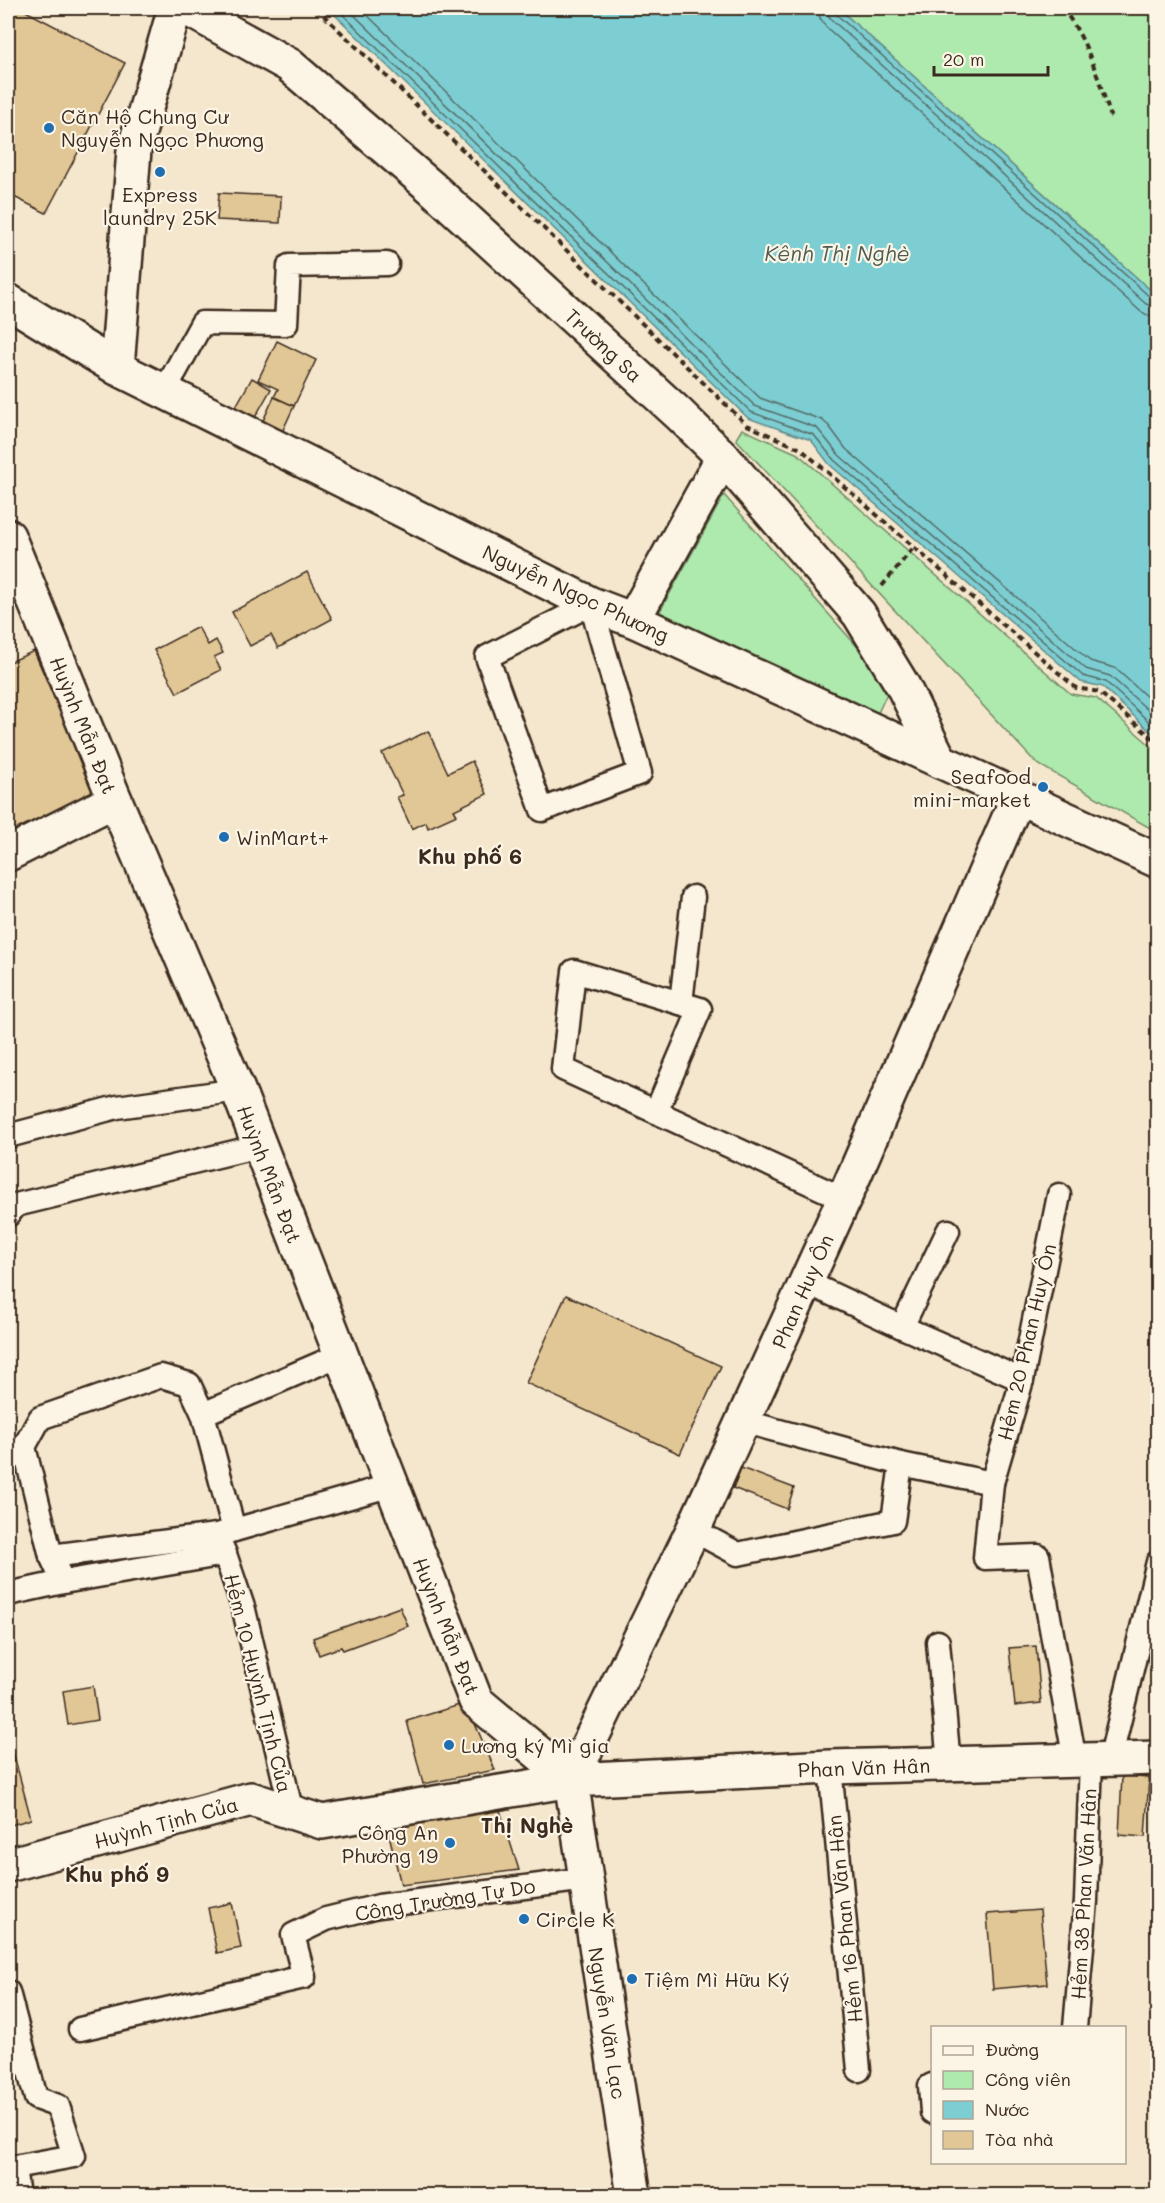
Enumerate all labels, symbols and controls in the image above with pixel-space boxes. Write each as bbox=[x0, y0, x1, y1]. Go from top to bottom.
scale bar bbox=[934, 39, 1048, 77]
text: 20 m bbox=[943, 47, 984, 71]
place label: Căn Hộ Chung Cư Nguyễn Ngọc Phương bbox=[61, 103, 264, 152]
marker: Căn Hộ Chung Cư Nguyễn Ngọc Phương bbox=[42, 121, 56, 135]
marker: Express laundry 25K bbox=[153, 165, 167, 179]
place label: Express laundry 25K bbox=[103, 181, 217, 230]
water label: Kênh Thị Nghè bbox=[764, 239, 910, 266]
street label: Trường Sa bbox=[560, 302, 648, 388]
street label: Nguyễn Ngọc Phương bbox=[479, 538, 673, 648]
street label: Huỳnh Mẫn Đạt bbox=[45, 652, 123, 798]
place label: Seafood mini-market bbox=[913, 763, 1031, 812]
marker: Seafood mini-market bbox=[1036, 780, 1050, 794]
place label: WinMart+ bbox=[236, 824, 329, 850]
marker: WinMart+ bbox=[217, 830, 231, 844]
district label: Khu phố 6 bbox=[418, 842, 522, 869]
street label: Huỳnh Mẫn Đạt bbox=[232, 1101, 308, 1247]
street label: Phan Huy Ôn bbox=[765, 1230, 839, 1352]
street label: Hẻm 20 Phan Huy Ôn bbox=[991, 1241, 1061, 1443]
street label: Huỳnh Mẫn Đạt bbox=[408, 1553, 486, 1699]
street label: Hẻm 10 Huỳnh Tịnh Của bbox=[219, 1571, 299, 1795]
place label: Lương ký Mì gia bbox=[461, 1732, 610, 1758]
marker: Lương ký Mì gia bbox=[442, 1738, 456, 1752]
street label: Phan Văn Hân bbox=[797, 1752, 931, 1782]
street label: Hẻm 38 Phan Văn Hân bbox=[1064, 1788, 1102, 2000]
street label: Huỳnh Tịnh Của bbox=[91, 1790, 241, 1854]
district label: Thị Nghè bbox=[481, 1811, 573, 1838]
street label: Hẻm 16 Phan Văn Hân bbox=[820, 1814, 868, 2024]
place label: Công An Phường 19 bbox=[342, 1819, 438, 1868]
marker: Công An Phường 19 bbox=[443, 1836, 457, 1850]
district label: Khu phố 9 bbox=[65, 1860, 169, 1887]
street label: Công Trường Tự Do bbox=[353, 1872, 537, 1926]
place label: Circle K bbox=[536, 1906, 614, 1932]
marker: Circle K bbox=[517, 1912, 531, 1926]
street label: Nguyễn Văn Lạc bbox=[583, 1945, 633, 2101]
place label: Tiệm Mì Hữu Ký bbox=[644, 1966, 790, 1992]
marker: Tiệm Mì Hữu Ký bbox=[625, 1972, 639, 1986]
legend bbox=[931, 2026, 1126, 2164]
text: Đường bbox=[985, 2037, 1039, 2061]
text: Công viên bbox=[985, 2067, 1071, 2091]
text: Nước bbox=[985, 2097, 1029, 2121]
text: Tòa nhà bbox=[985, 2127, 1054, 2151]

